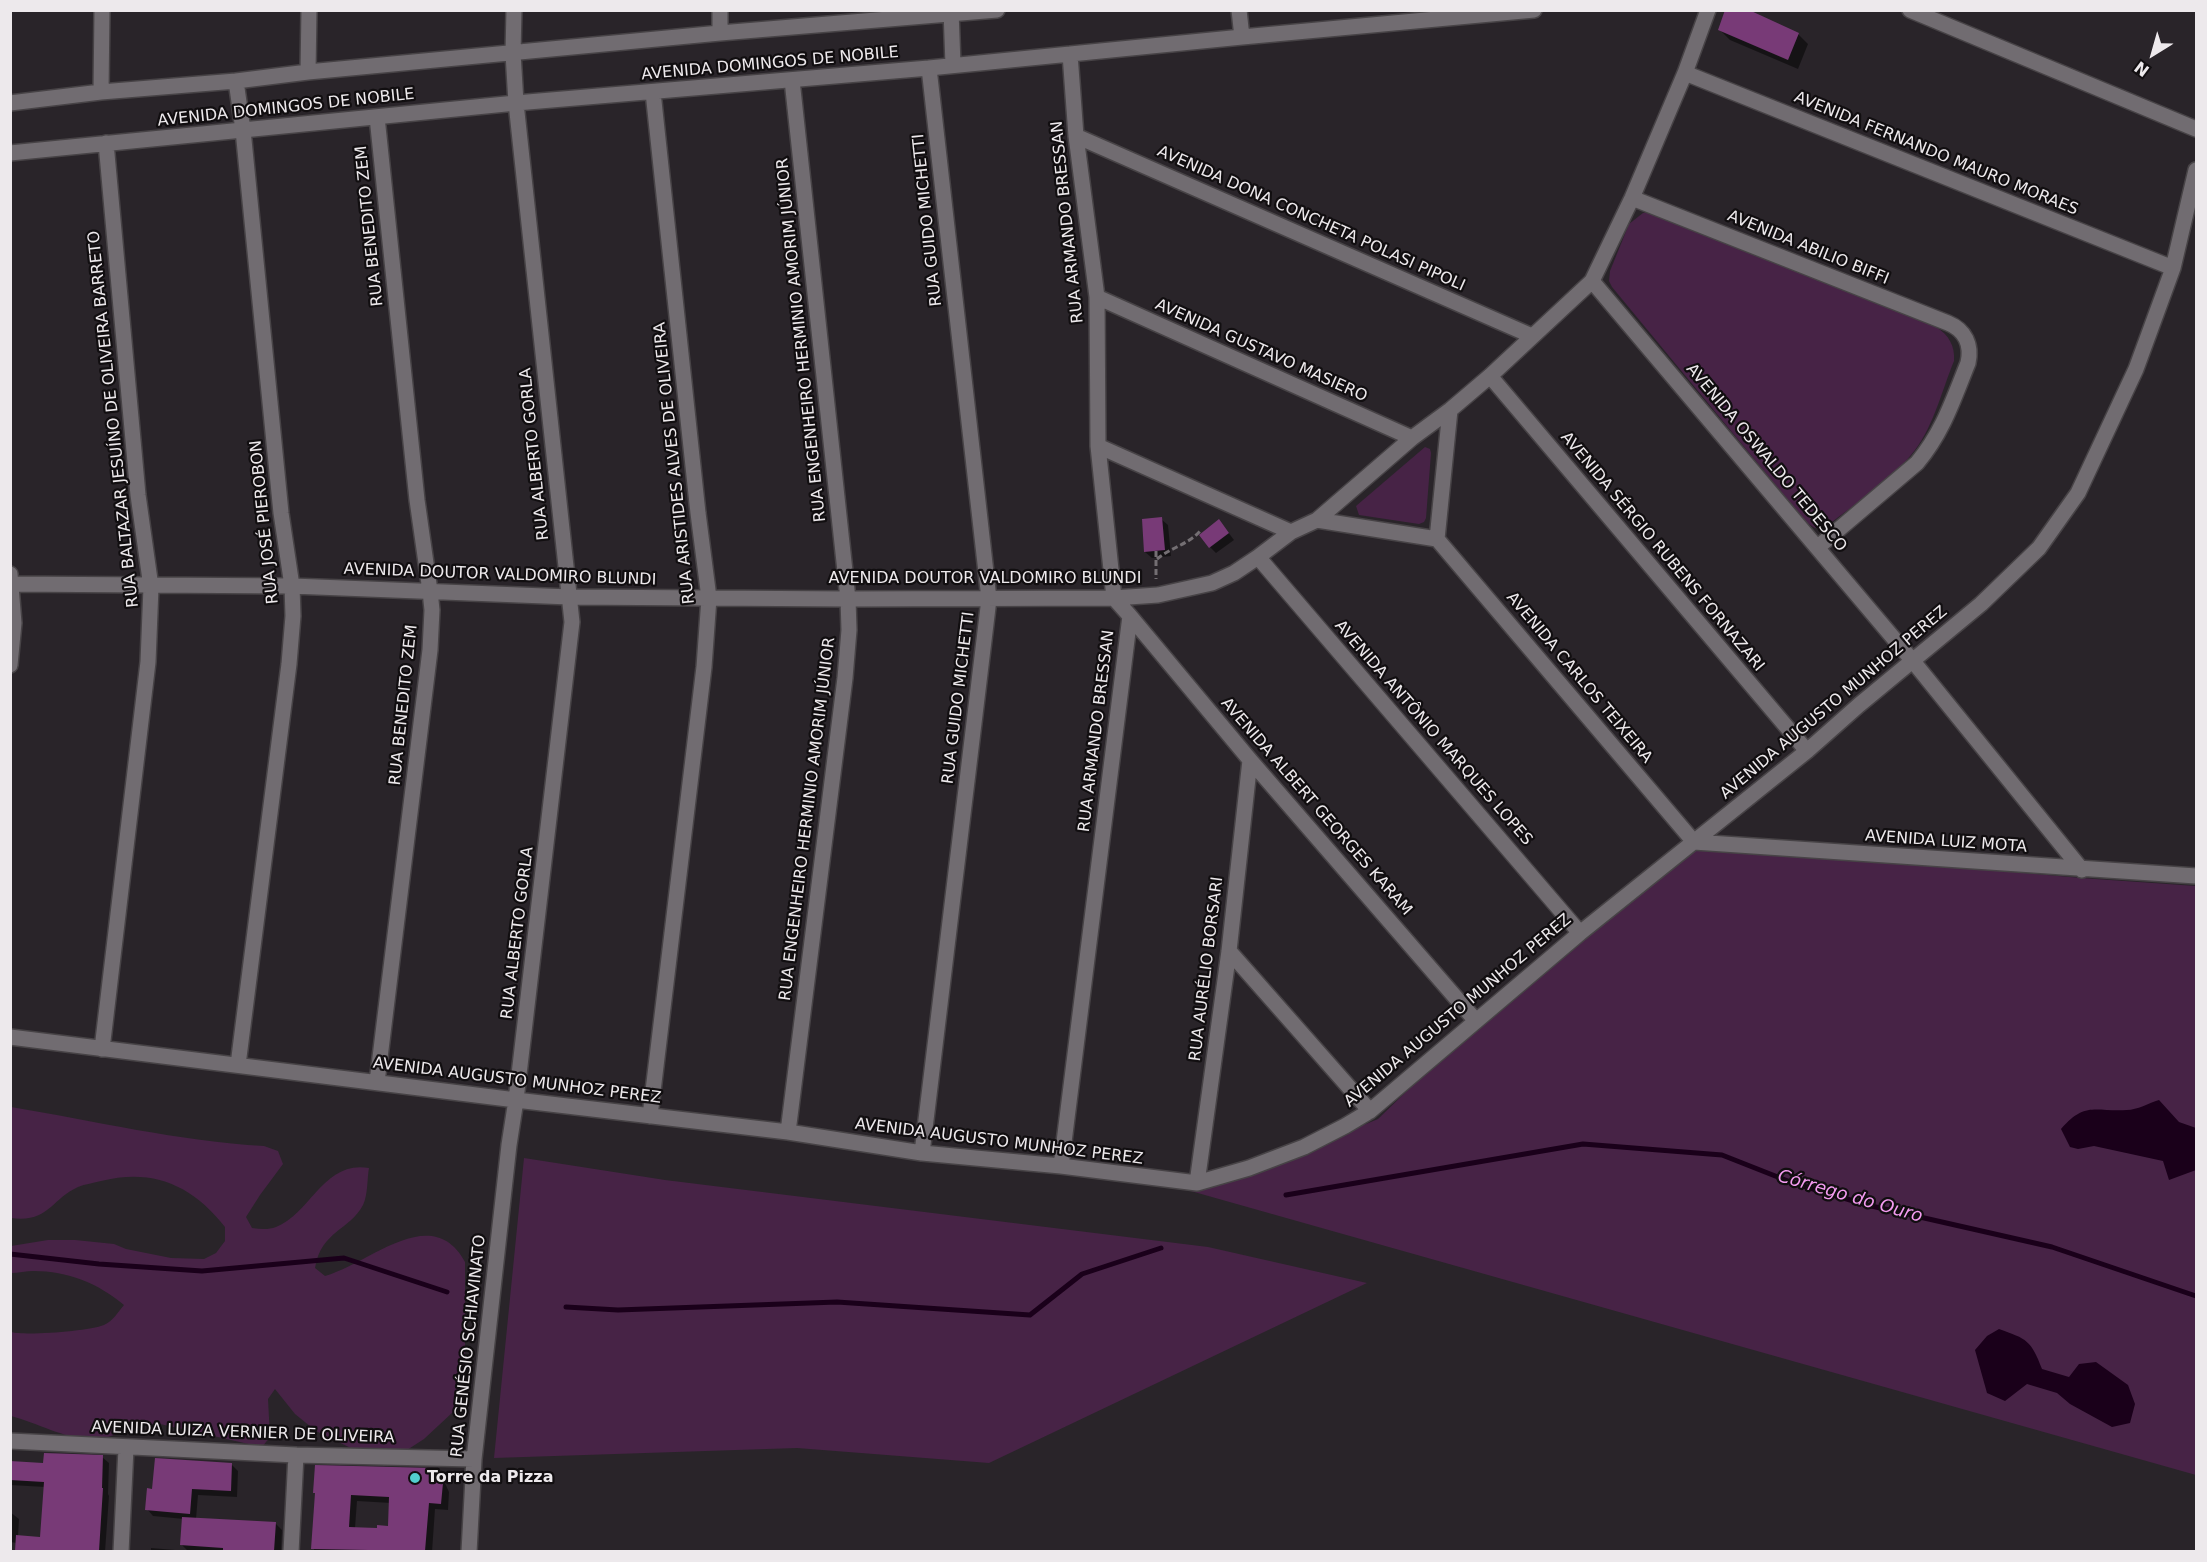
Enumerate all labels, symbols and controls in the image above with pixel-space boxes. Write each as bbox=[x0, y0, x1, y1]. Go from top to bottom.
north arrow bbox=[2123, 24, 2183, 84]
street label: AVENIDA DOMINGOS DE NOBILE bbox=[641, 43, 899, 85]
text: N bbox=[2131, 57, 2153, 80]
street label: AVENIDA DOMINGOS DE NOBILE bbox=[157, 85, 415, 131]
street label: AVENIDA FERNANDO MAURO MORAES bbox=[1791, 88, 2081, 220]
street label: RUA ARMANDO BRESSAN bbox=[1048, 120, 1088, 324]
street label: RUA GUIDO MICHETTI bbox=[909, 133, 947, 307]
street label: AVENIDA DONA CONCHETA POLASI PIPOLI bbox=[1154, 142, 1468, 296]
street label: RUA BENEDITO ZEM bbox=[352, 145, 388, 307]
street label: RUA ENGENHEIRO HERMINIO AMORIM JÚNIOR bbox=[773, 157, 831, 523]
street label: AVENIDA ABILIO BIFFI bbox=[1724, 207, 1892, 289]
street label: RUA BALTAZAR JESUÍNO DE OLIVEIRA BARRETO bbox=[85, 230, 143, 608]
street label: AVENIDA GUSTAVO MASIERO bbox=[1152, 295, 1370, 407]
street label: RUA ARISTIDES ALVES DE OLIVEIRA bbox=[651, 321, 699, 605]
street label: AVENIDA OSWALDO TEDESCO bbox=[1682, 360, 1850, 556]
street label: RUA ALBERTO GORLA bbox=[516, 367, 554, 541]
street label: AVENIDA SÉRGIO RUBENS FORNAZARI bbox=[1556, 428, 1768, 676]
street label: RUA JOSÉ PIEROBON bbox=[247, 439, 283, 605]
street label: AVENIDA DOUTOR VALDOMIRO BLUNDI bbox=[343, 560, 657, 590]
street label: AVENIDA DOUTOR VALDOMIRO BLUNDI bbox=[829, 569, 1141, 589]
street label: AVENIDA CARLOS TEIXEIRA bbox=[1502, 589, 1656, 767]
street label: AVENIDA AUGUSTO MUNHOZ PEREZ bbox=[1717, 602, 1951, 804]
street label: RUA GUIDO MICHETTI bbox=[939, 611, 979, 785]
street label: AVENIDA ANTÔNIO MARQUES LOPES bbox=[1330, 617, 1536, 849]
street label: RUA BENEDITO ZEM bbox=[386, 624, 422, 786]
street label: RUA ARMANDO BRESSAN bbox=[1075, 629, 1119, 833]
street label: RUA ENGENHEIRO HERMINIO AMORIM JÚNIOR bbox=[776, 636, 840, 1002]
street label: AVENIDA ALBERT GEORGES KARAM bbox=[1216, 694, 1416, 920]
street label: AVENIDA LUIZ MOTA bbox=[1864, 827, 2028, 857]
street label: RUA ALBERTO GORLA bbox=[498, 846, 538, 1020]
street label: RUA AURÉLIO BORSARI bbox=[1186, 876, 1228, 1062]
street label: AVENIDA AUGUSTO MUNHOZ PEREZ bbox=[1341, 910, 1575, 1112]
street label: AVENIDA AUGUSTO MUNHOZ PEREZ bbox=[372, 1054, 662, 1108]
street label: AVENIDA AUGUSTO MUNHOZ PEREZ bbox=[854, 1115, 1144, 1169]
water label: Córrego do Ouro bbox=[1775, 1166, 1925, 1228]
street label: RUA GENÉSIO SCHIAVINATO bbox=[448, 1234, 490, 1458]
street label: AVENIDA LUIZA VERNIER DE OLIVEIRA bbox=[91, 1418, 395, 1448]
place label: Torre da Pizza bbox=[427, 1468, 553, 1488]
marker: Torre da Pizza bbox=[408, 1471, 422, 1485]

